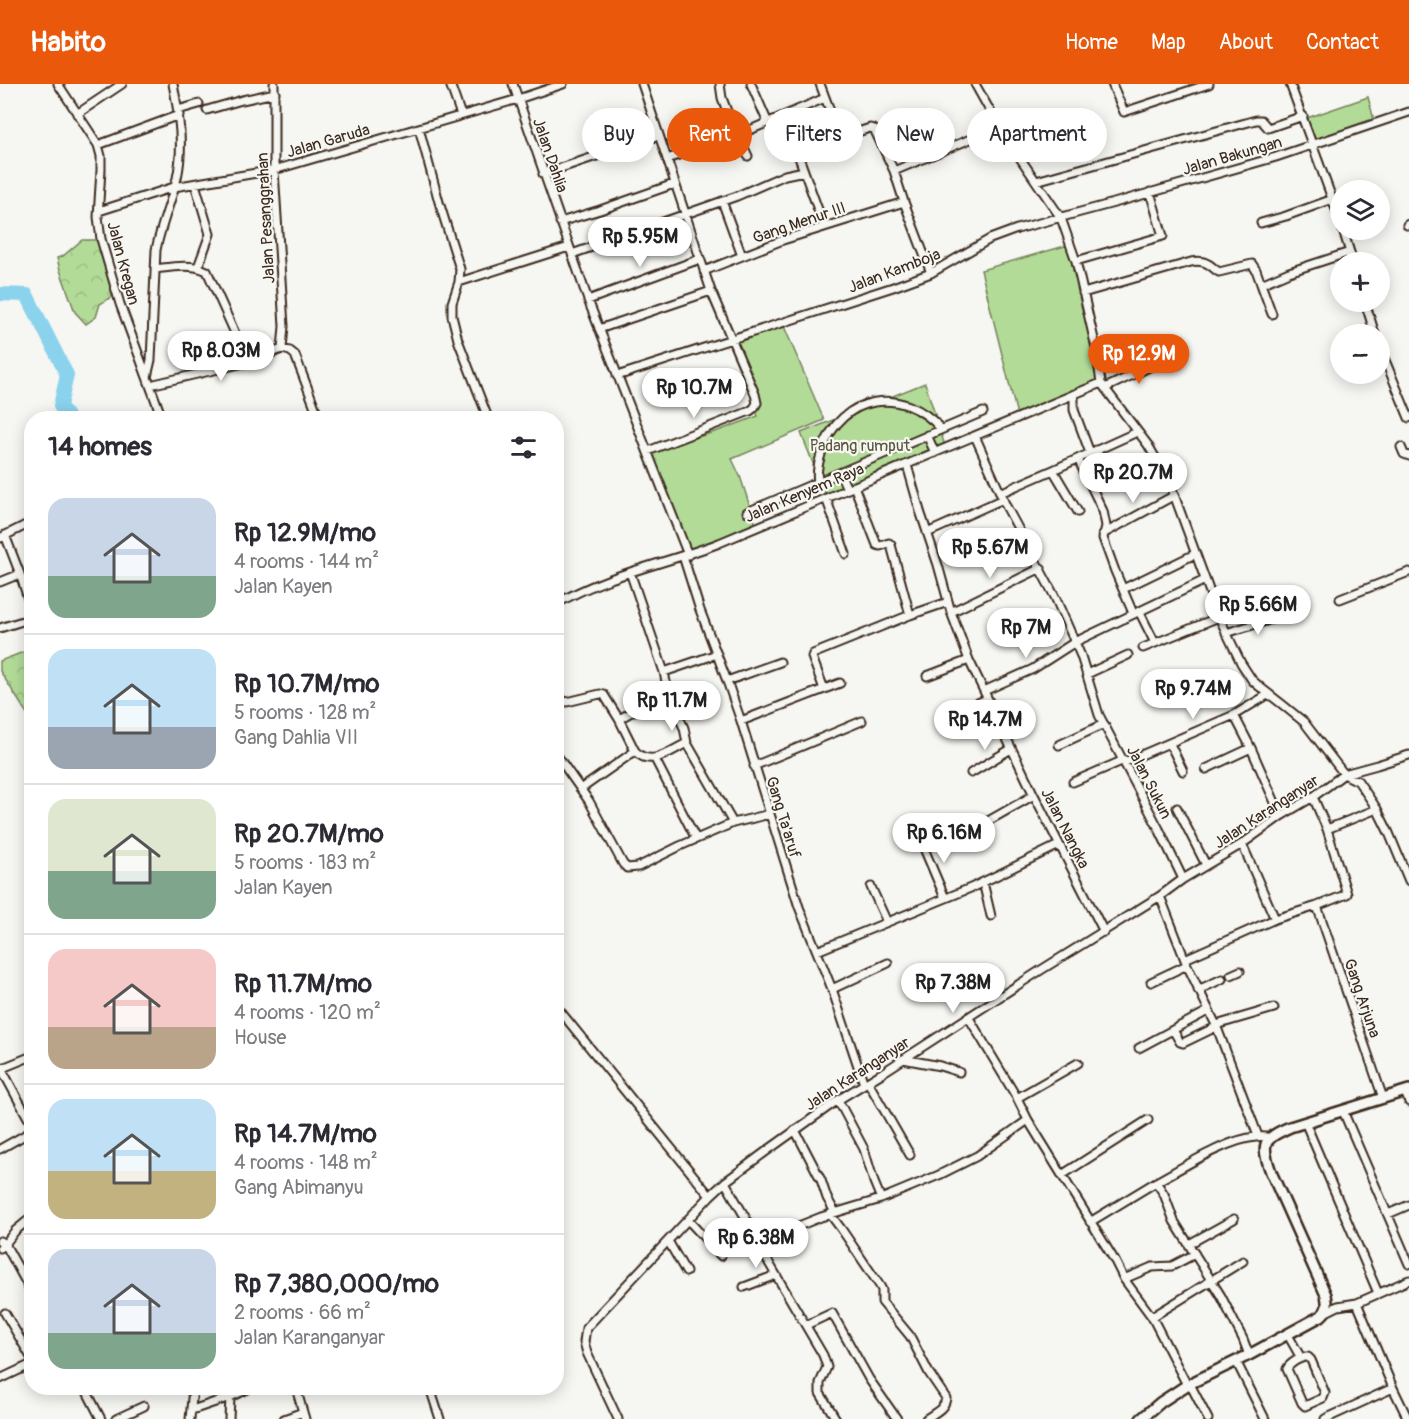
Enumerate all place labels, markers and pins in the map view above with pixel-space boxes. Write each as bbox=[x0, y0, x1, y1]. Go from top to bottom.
pin: Rp 5.95M bbox=[578, 217, 702, 268]
pin: Rp 8.03M bbox=[159, 331, 283, 382]
pin: Rp 12.9M bbox=[1077, 334, 1201, 385]
pin: Rp 10.7M bbox=[632, 368, 756, 419]
pin: Rp 20.7M bbox=[1071, 453, 1195, 504]
pin: Rp 5.67M bbox=[928, 528, 1052, 579]
pin: Rp 5.66M bbox=[1196, 585, 1320, 636]
pin: Rp 7M bbox=[984, 608, 1068, 659]
pin: Rp 9.74M bbox=[1131, 669, 1255, 720]
pin: Rp 11.7M bbox=[610, 681, 734, 732]
pin: Rp 14.7M bbox=[923, 700, 1047, 751]
pin: Rp 6.16M bbox=[882, 813, 1006, 864]
pin: Rp 7.38M bbox=[891, 963, 1015, 1014]
pin: Rp 6.38M bbox=[694, 1218, 818, 1269]

